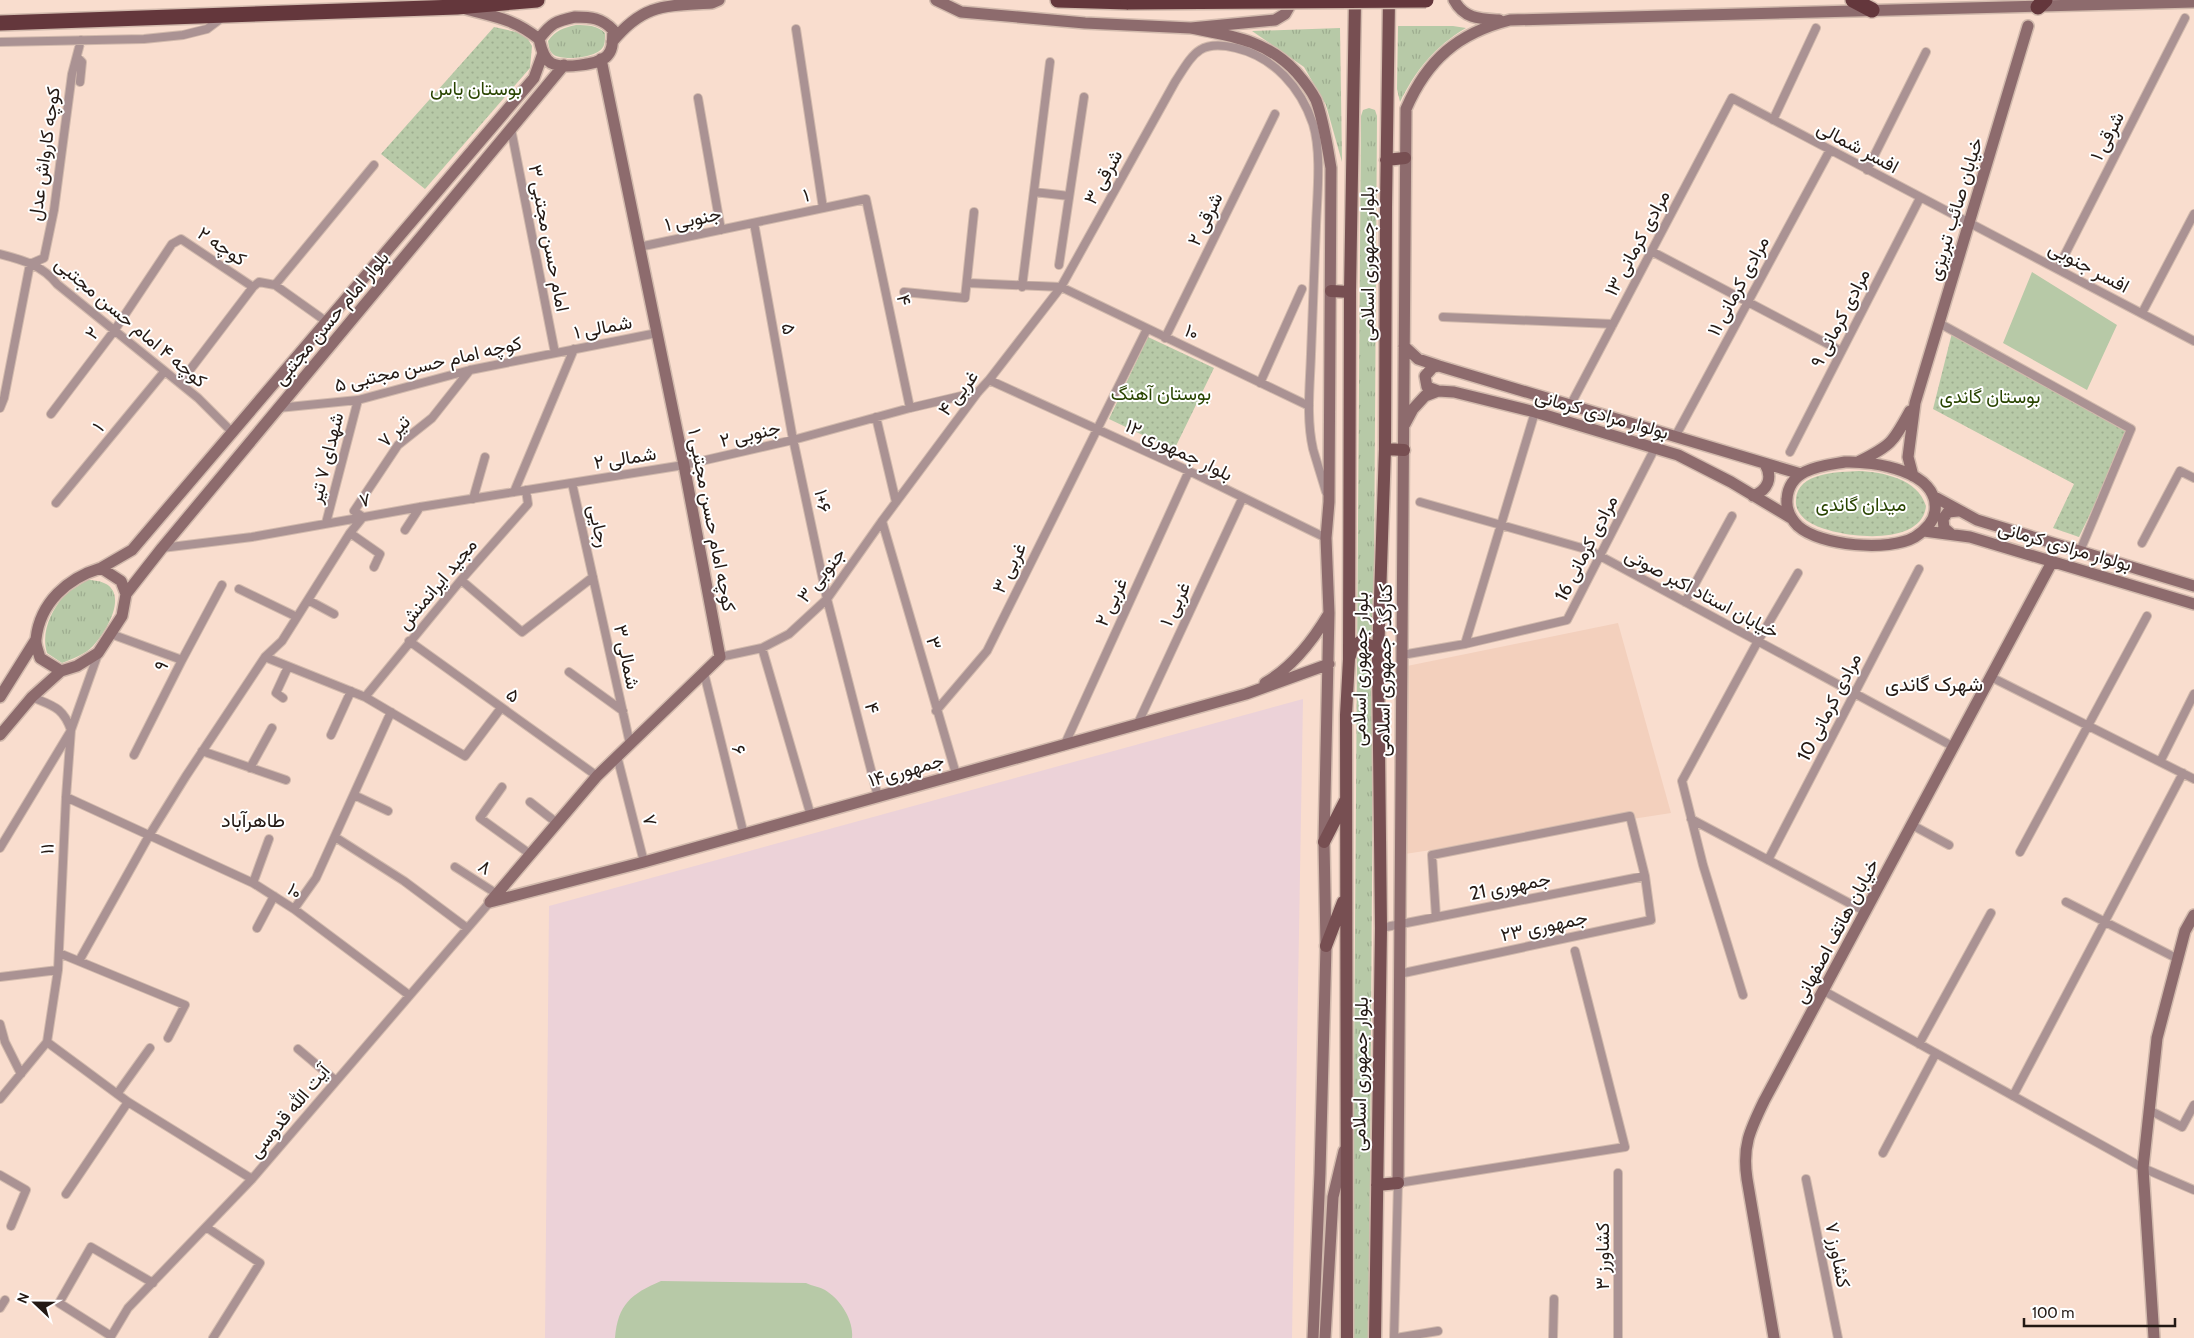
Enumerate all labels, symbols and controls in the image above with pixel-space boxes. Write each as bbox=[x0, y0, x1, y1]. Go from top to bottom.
park label: بوستان یاس bbox=[430, 77, 522, 100]
street label: کوچه کارواش عدل bbox=[23, 85, 67, 223]
street label: شرقی ۱ bbox=[2085, 108, 2129, 164]
street label: افسر شمالی bbox=[1813, 116, 1903, 178]
street label: خیابان صائب تبریزی bbox=[1922, 135, 1988, 283]
street label: ۳ شرقی bbox=[1079, 146, 1127, 208]
street label: امام حسن مجتبی ۳ bbox=[522, 163, 575, 314]
street label: ۱‍ bbox=[801, 183, 811, 207]
street label: مرادی کرمانی ۱۳ bbox=[1599, 186, 1675, 300]
street label: بلوار جمهوری اسلامی bbox=[1356, 187, 1379, 341]
street label: ۲ شرقی bbox=[1182, 189, 1228, 249]
street label: ۱ جنوبی bbox=[663, 202, 723, 236]
street label: کوچه ۲ bbox=[192, 221, 251, 272]
street label: مرادی کرمانی ۱۱ bbox=[1702, 232, 1774, 340]
street label: افسر جنوبی bbox=[2045, 236, 2133, 298]
street label: بلوار امام حسن مجتبی bbox=[268, 246, 394, 390]
street label: کوچه ۴ امام حسن مجتبی bbox=[49, 252, 212, 394]
street label: مرادی کرمانی ۹ bbox=[1805, 265, 1875, 371]
street label: ۴ bbox=[892, 292, 916, 308]
street label: ۱ شمالی bbox=[572, 310, 634, 344]
street label: ۱۰ bbox=[1181, 319, 1203, 345]
street label: ۵ bbox=[777, 321, 801, 337]
street label: ۲ bbox=[80, 322, 104, 344]
street label: کوچه امام حسن مجتبی ۵ bbox=[332, 331, 524, 399]
street label: ۴ غربی bbox=[933, 366, 983, 420]
park label: بوستان آهنگ bbox=[1111, 382, 1211, 405]
street label: بولوار مرادی کرمانی bbox=[1533, 384, 1671, 444]
park label: بوستان گاندی bbox=[1940, 385, 2040, 408]
street label: شهدای ۷ تیر bbox=[303, 410, 348, 507]
street label: ۷ تیر bbox=[373, 410, 415, 452]
street label: بلوار جمهوری ۱۲ bbox=[1122, 414, 1236, 486]
street label: ۲ جنوبی bbox=[717, 416, 783, 452]
street label: ۱ bbox=[87, 418, 109, 436]
street label: کوچه امام حسن مجتبی ۱ bbox=[681, 427, 741, 614]
street label: ۲ شمالی bbox=[592, 442, 658, 474]
street label: ۱+۶ bbox=[809, 487, 837, 515]
street label: ۷ bbox=[357, 488, 373, 512]
street label: مرادی کرمانی 16 bbox=[1549, 491, 1623, 605]
park label: میدان گاندی bbox=[1816, 493, 1907, 516]
street label: رجایی bbox=[583, 502, 615, 550]
street label: بولوار مرادی کرمانی bbox=[1996, 516, 2134, 576]
street label: مجید ایرانمنش bbox=[392, 534, 482, 634]
street label: ۳ غربی bbox=[987, 539, 1031, 597]
street label: ۳ جنوبی bbox=[792, 543, 850, 607]
street label: خیابان استاد اکبر صوتی bbox=[1621, 543, 1783, 643]
street label: ۲ غربی bbox=[1090, 574, 1132, 630]
street label: ۱ غربی bbox=[1155, 578, 1195, 630]
street label: کنارگذر جمهوری اسلامی bbox=[1371, 583, 1397, 757]
street label: بلوار جمهوری اسلامی bbox=[1347, 591, 1373, 747]
street label: ۳ شمالی bbox=[609, 623, 645, 691]
street label: ۳ bbox=[921, 634, 947, 652]
street label: مرادی کرمانی 10 bbox=[1792, 649, 1866, 765]
street label: ۹ bbox=[149, 657, 173, 675]
district label: شهرک گاندی bbox=[1885, 672, 1983, 697]
street label: ۵ bbox=[502, 682, 524, 708]
street label: ۴ bbox=[860, 700, 885, 716]
street label: ۶ bbox=[727, 743, 751, 757]
street label: جمهوری۱۴ bbox=[865, 748, 947, 792]
district label: طاهرآباد bbox=[221, 808, 285, 833]
street label: ۷ bbox=[637, 812, 663, 828]
street label: ۱۱ bbox=[35, 843, 59, 855]
street label: ۸ bbox=[474, 854, 496, 880]
street label: خیابان هاتف اصفهانی bbox=[1788, 855, 1884, 1007]
street label: جمهوری 21 bbox=[1468, 867, 1552, 905]
street label: ۱۰ bbox=[283, 878, 307, 904]
street label: ۲۳ جمهوری bbox=[1498, 906, 1590, 946]
street label: بلوار جمهوری اسلامی bbox=[1347, 996, 1373, 1152]
street label: آیت الله قدوسی bbox=[243, 1058, 336, 1162]
street label: کشاورز ۷ bbox=[1820, 1220, 1856, 1290]
street label: کشاورز ۳ bbox=[1591, 1222, 1614, 1290]
north arrow bbox=[10, 1278, 60, 1328]
text: N bbox=[13, 1290, 33, 1306]
scale bar bbox=[2024, 1296, 2175, 1328]
text: 100 m bbox=[2032, 1304, 2074, 1322]

